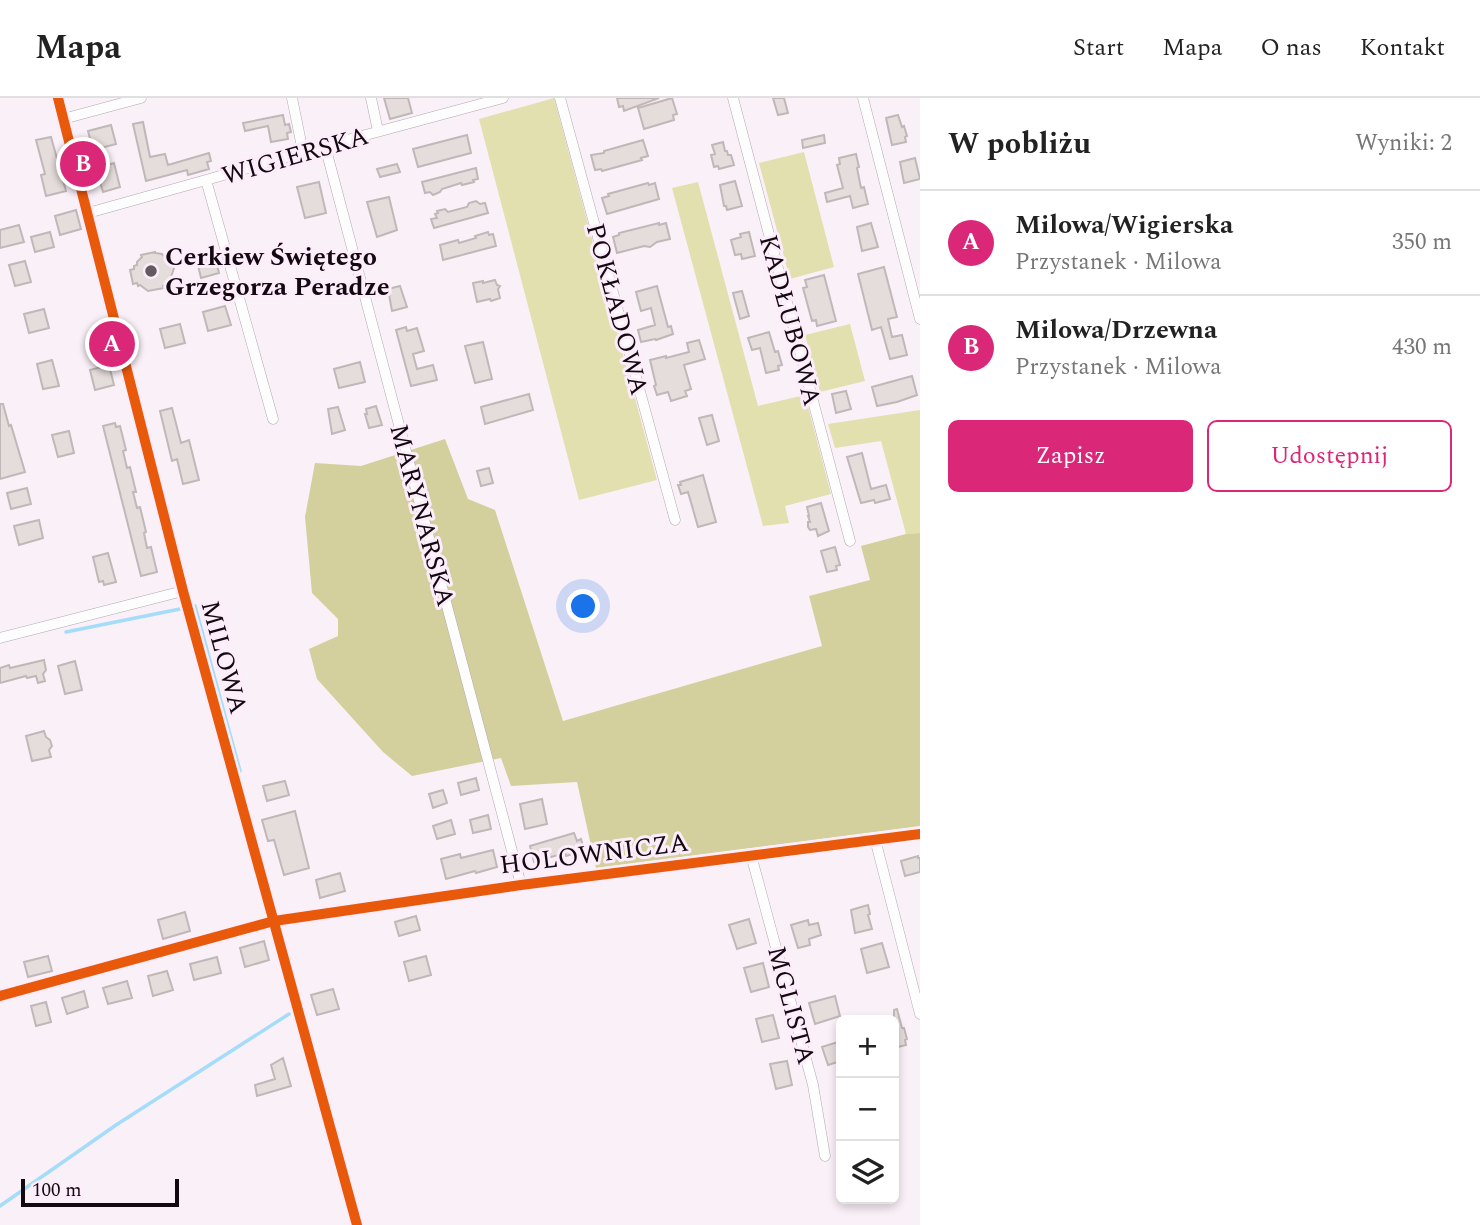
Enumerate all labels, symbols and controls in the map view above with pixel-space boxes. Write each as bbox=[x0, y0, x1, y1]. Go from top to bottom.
text: Mapa bbox=[35, 23, 121, 73]
text: Start bbox=[1073, 30, 1124, 66]
text: Mapa bbox=[1162, 30, 1222, 66]
text: O nas bbox=[1260, 30, 1322, 66]
text: Kontakt bbox=[1360, 30, 1445, 66]
street label: WIGIERSKA bbox=[217, 116, 373, 196]
text: W pobliżu bbox=[948, 121, 1091, 167]
text: Wyniki: 2 bbox=[1355, 126, 1452, 161]
pin: B bbox=[60, 138, 106, 190]
text: Milowa/Wigierska bbox=[1015, 205, 1233, 245]
street label: POKŁADOWA bbox=[575, 219, 659, 400]
text: A bbox=[962, 225, 980, 260]
text: 350 m bbox=[1392, 225, 1452, 260]
street label: KADŁUBOWA bbox=[748, 230, 832, 410]
place label: Cerkiew Świętego Grzegorza Peradze bbox=[165, 237, 390, 307]
text: Przystanek · Milowa bbox=[1015, 245, 1221, 280]
marker: Cerkiew Świętego Grzegorza Peradze bbox=[143, 263, 159, 279]
text: Milowa/Drzewna bbox=[1015, 310, 1217, 350]
pin: A bbox=[89, 318, 135, 370]
text: B bbox=[963, 330, 979, 365]
text: 430 m bbox=[1392, 330, 1452, 365]
text: Przystanek · Milowa bbox=[1015, 350, 1221, 385]
street label: MARYNARSKA bbox=[378, 420, 466, 611]
button: Zapisz bbox=[948, 420, 1193, 492]
button: Udostępnij bbox=[1207, 420, 1452, 492]
your location bbox=[566, 589, 600, 623]
street label: MILOWA bbox=[190, 596, 258, 718]
street label: HOLOWNICZA bbox=[497, 823, 691, 885]
street label: MGLISTA bbox=[756, 942, 826, 1069]
map controls bbox=[836, 1015, 899, 1204]
button: + bbox=[836, 1015, 899, 1078]
button: − bbox=[836, 1078, 899, 1141]
button: layers bbox=[836, 1141, 899, 1204]
scale bar bbox=[21, 1176, 178, 1208]
text: 100 m bbox=[32, 1176, 82, 1205]

